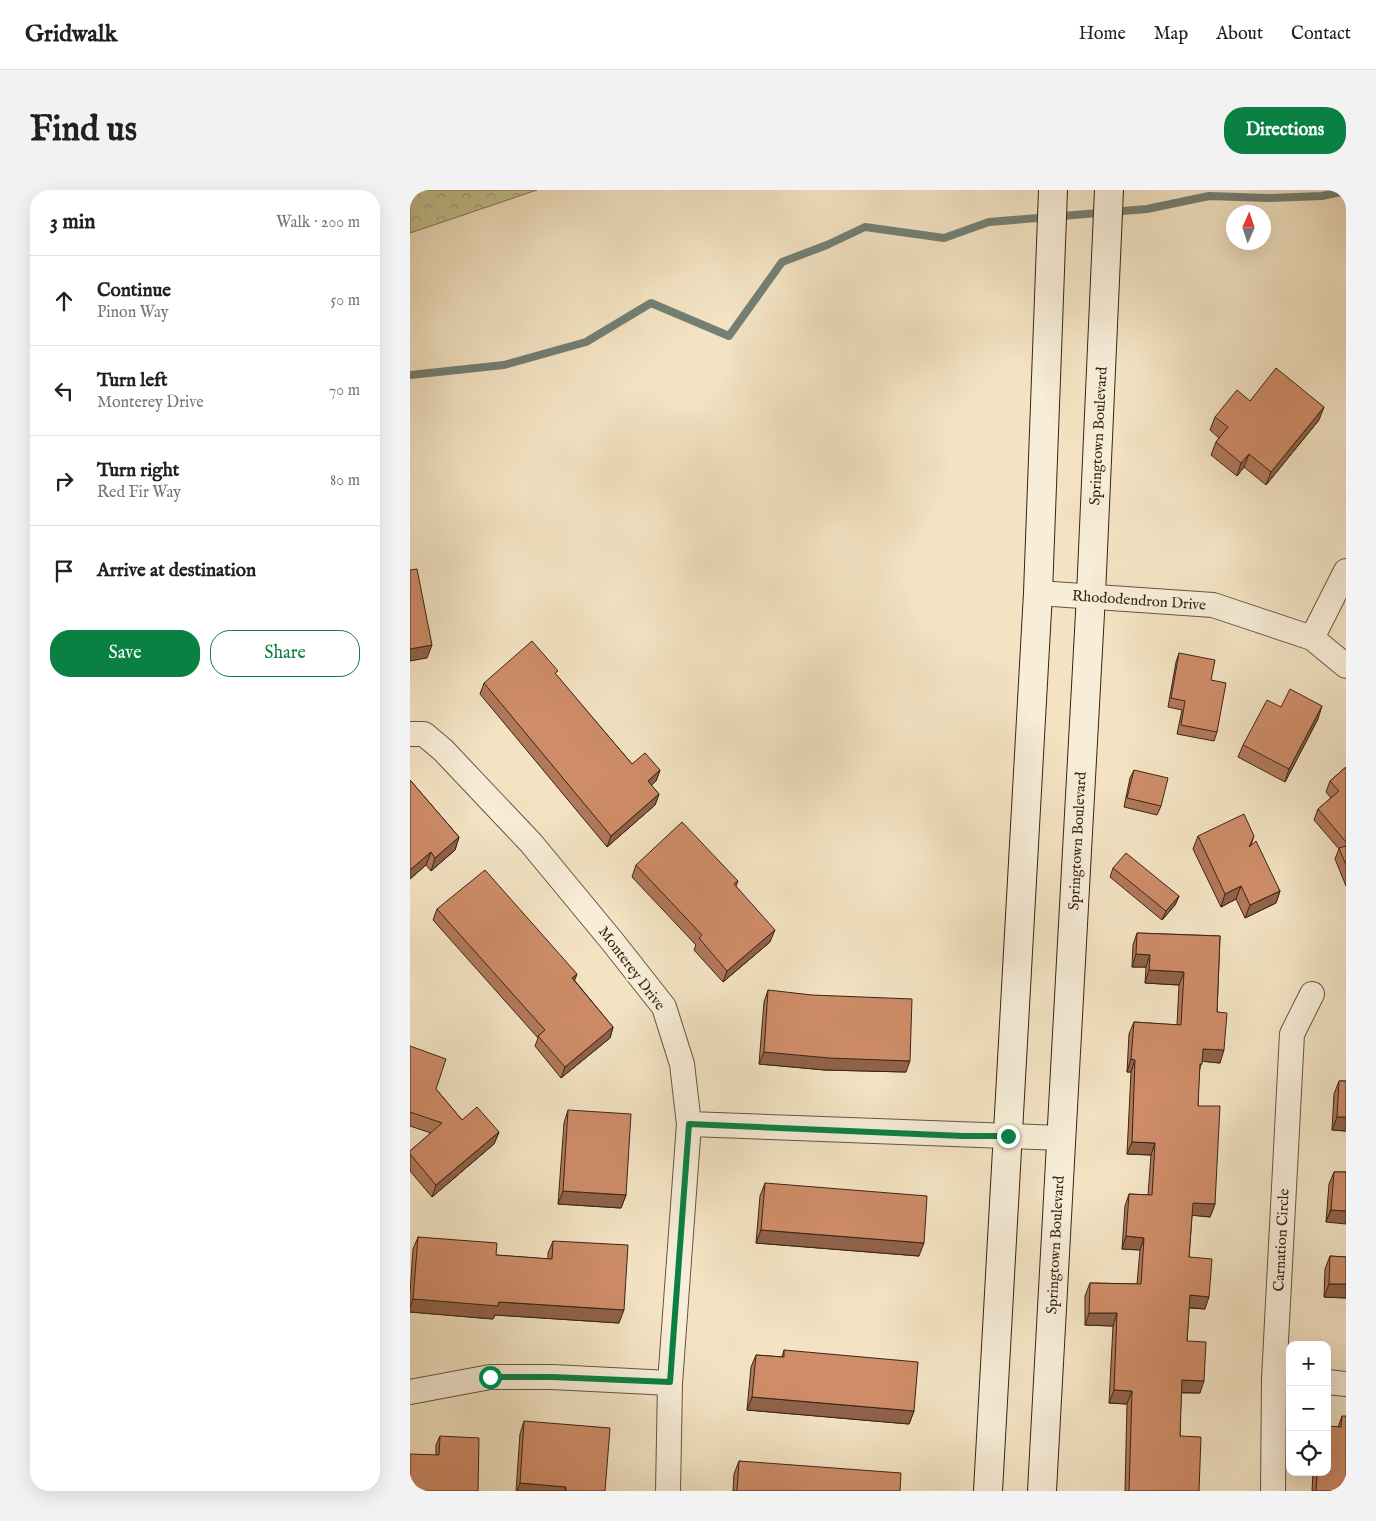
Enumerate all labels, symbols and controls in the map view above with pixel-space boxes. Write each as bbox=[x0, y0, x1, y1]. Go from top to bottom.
text: Gridwalk bbox=[25, 19, 117, 50]
text: Home bbox=[1079, 23, 1126, 46]
text: Map bbox=[1154, 23, 1188, 46]
text: About bbox=[1216, 23, 1263, 46]
text: Contact bbox=[1291, 23, 1351, 46]
button: Directions bbox=[1224, 107, 1346, 154]
text: Find us bbox=[30, 108, 137, 153]
north arrow bbox=[1226, 205, 1271, 250]
text: 3 min bbox=[50, 209, 95, 236]
text: Walk · 200 m bbox=[276, 213, 360, 233]
text: Continue bbox=[97, 279, 171, 303]
icon: ahead bbox=[50, 287, 78, 315]
text: 50 m bbox=[331, 291, 360, 311]
text: Pinon Way bbox=[97, 303, 169, 323]
street label: Springtown Boulevard bbox=[1085, 365, 1112, 506]
text: Turn left bbox=[97, 369, 168, 393]
icon: left bbox=[50, 377, 78, 405]
text: 70 m bbox=[329, 381, 360, 401]
text: Monterey Drive bbox=[97, 393, 204, 413]
text: Turn right bbox=[97, 459, 179, 483]
icon: right bbox=[50, 467, 78, 495]
text: 80 m bbox=[330, 471, 360, 491]
text: Red Fir Way bbox=[97, 483, 181, 503]
icon: arrive bbox=[50, 557, 78, 585]
text: Arrive at destination bbox=[97, 559, 256, 583]
street label: Rhododendron Drive bbox=[1071, 586, 1207, 615]
button: Save bbox=[50, 630, 200, 677]
button: Share bbox=[210, 630, 360, 677]
street label: Springtown Boulevard bbox=[1064, 770, 1091, 911]
street label: Monterey Drive bbox=[594, 923, 669, 1014]
route end bbox=[997, 1125, 1020, 1148]
street label: Springtown Boulevard bbox=[1042, 1174, 1069, 1315]
street label: Carnation Circle bbox=[1269, 1188, 1294, 1292]
map controls bbox=[1286, 1341, 1331, 1476]
button: + bbox=[1286, 1341, 1331, 1386]
route start bbox=[479, 1366, 502, 1389]
button: − bbox=[1286, 1386, 1331, 1431]
button: locate bbox=[1286, 1431, 1331, 1476]

